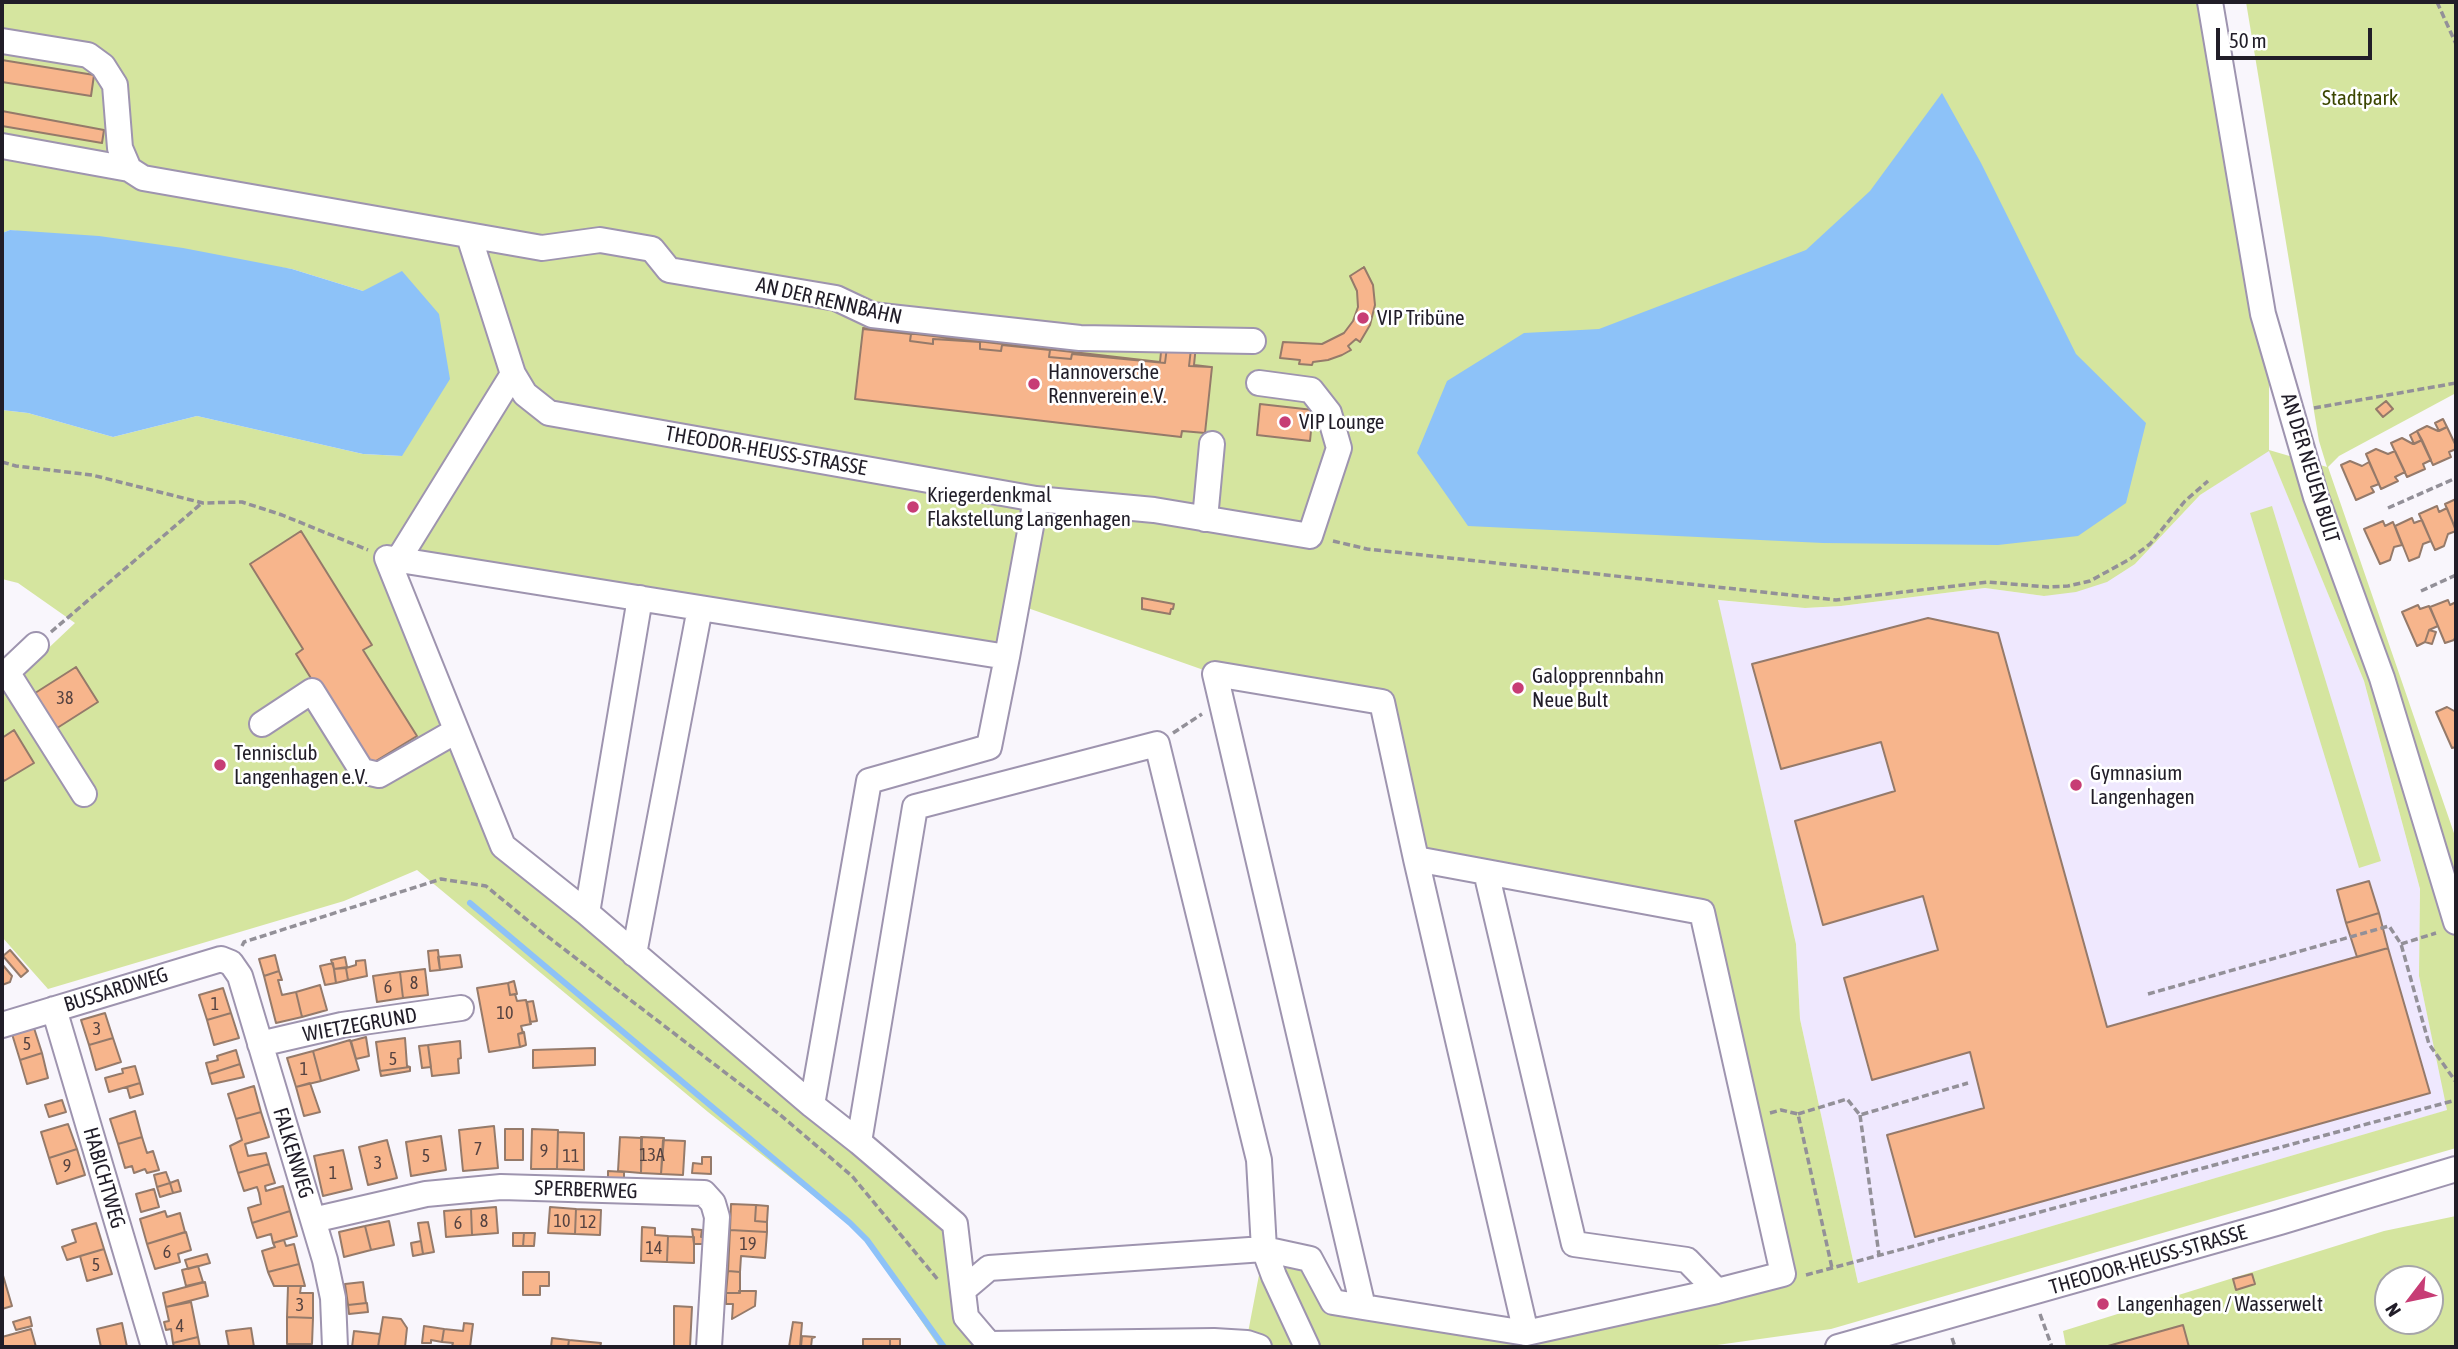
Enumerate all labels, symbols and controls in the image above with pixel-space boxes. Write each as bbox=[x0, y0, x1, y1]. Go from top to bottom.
scale bar bbox=[2220, 14, 2376, 58]
text: 50 m bbox=[2229, 28, 2267, 52]
park label: Stadtpark bbox=[2322, 85, 2398, 111]
street label: AN DER RENNBAHN bbox=[754, 272, 904, 330]
place label: VIP Tribüne bbox=[1377, 305, 1465, 331]
marker: VIP Tribüne bbox=[1355, 310, 1371, 326]
place label: Hannoversche Rennverein e.V. bbox=[1048, 359, 1166, 409]
marker: Hannoversche Rennverein e.V. bbox=[1026, 376, 1042, 392]
street label: AN DER NEUEN BULT bbox=[2275, 390, 2345, 546]
place label: VIP Lounge bbox=[1299, 409, 1384, 435]
marker: VIP Lounge bbox=[1277, 414, 1293, 430]
street label: THEODOR-HEUSS-STRASSE bbox=[663, 421, 869, 481]
place label: Kriegerdenkmal Flakstellung Langenhagen bbox=[927, 482, 1131, 532]
marker: Kriegerdenkmal Flakstellung Langenhagen bbox=[905, 499, 921, 515]
place label: Galopprennbahn Neue Bult bbox=[1532, 663, 1664, 713]
marker: Galopprennbahn Neue Bult bbox=[1510, 680, 1526, 696]
house number: 38 bbox=[57, 687, 73, 709]
place label: Tennisclub Langenhagen e.V. bbox=[234, 740, 368, 790]
marker: Tennisclub Langenhagen e.V. bbox=[212, 757, 228, 773]
place label: Gymnasium Langenhagen bbox=[2090, 760, 2195, 810]
marker: Gymnasium Langenhagen bbox=[2068, 777, 2084, 793]
street label: BUSSARDWEG bbox=[61, 962, 171, 1018]
house number: 8 bbox=[410, 972, 418, 994]
house number: 6 bbox=[384, 976, 392, 998]
house number: 1 bbox=[211, 993, 219, 1015]
house number: 10 bbox=[497, 1002, 513, 1024]
street label: WIETZEGRUND bbox=[301, 1003, 419, 1047]
house number: 3 bbox=[93, 1018, 101, 1040]
house number: 5 bbox=[23, 1033, 31, 1055]
house number: 5 bbox=[389, 1048, 397, 1070]
house number: 1 bbox=[300, 1058, 308, 1080]
street label: FALKENWEG bbox=[267, 1105, 319, 1201]
street label: HABICHTWEG bbox=[78, 1125, 130, 1231]
house number: 7 bbox=[474, 1138, 482, 1160]
house number: 9 bbox=[540, 1140, 548, 1162]
house number: 13A bbox=[639, 1144, 665, 1166]
house number: 5 bbox=[422, 1145, 430, 1167]
house number: 11 bbox=[563, 1145, 579, 1167]
house number: 3 bbox=[374, 1152, 382, 1174]
house number: 9 bbox=[63, 1155, 71, 1177]
house number: 1 bbox=[329, 1162, 337, 1184]
street label: SPERBERWEG bbox=[534, 1176, 638, 1204]
house number: 8 bbox=[480, 1210, 488, 1232]
house number: 10 bbox=[554, 1210, 570, 1232]
house number: 12 bbox=[580, 1211, 596, 1233]
house number: 6 bbox=[454, 1212, 462, 1234]
street label: THEODOR-HEUSS-STRASSE bbox=[2046, 1220, 2250, 1300]
house number: 19 bbox=[740, 1233, 756, 1255]
house number: 14 bbox=[646, 1237, 662, 1259]
house number: 6 bbox=[163, 1241, 171, 1263]
house number: 5 bbox=[92, 1254, 100, 1276]
north arrow bbox=[2374, 1265, 2444, 1335]
place label: Langenhagen / Wasserwelt bbox=[2117, 1291, 2323, 1317]
house number: 3 bbox=[296, 1294, 304, 1316]
marker: Langenhagen / Wasserwelt bbox=[2095, 1296, 2111, 1312]
text: N bbox=[2381, 1299, 2405, 1321]
house number: 4 bbox=[176, 1315, 184, 1337]

